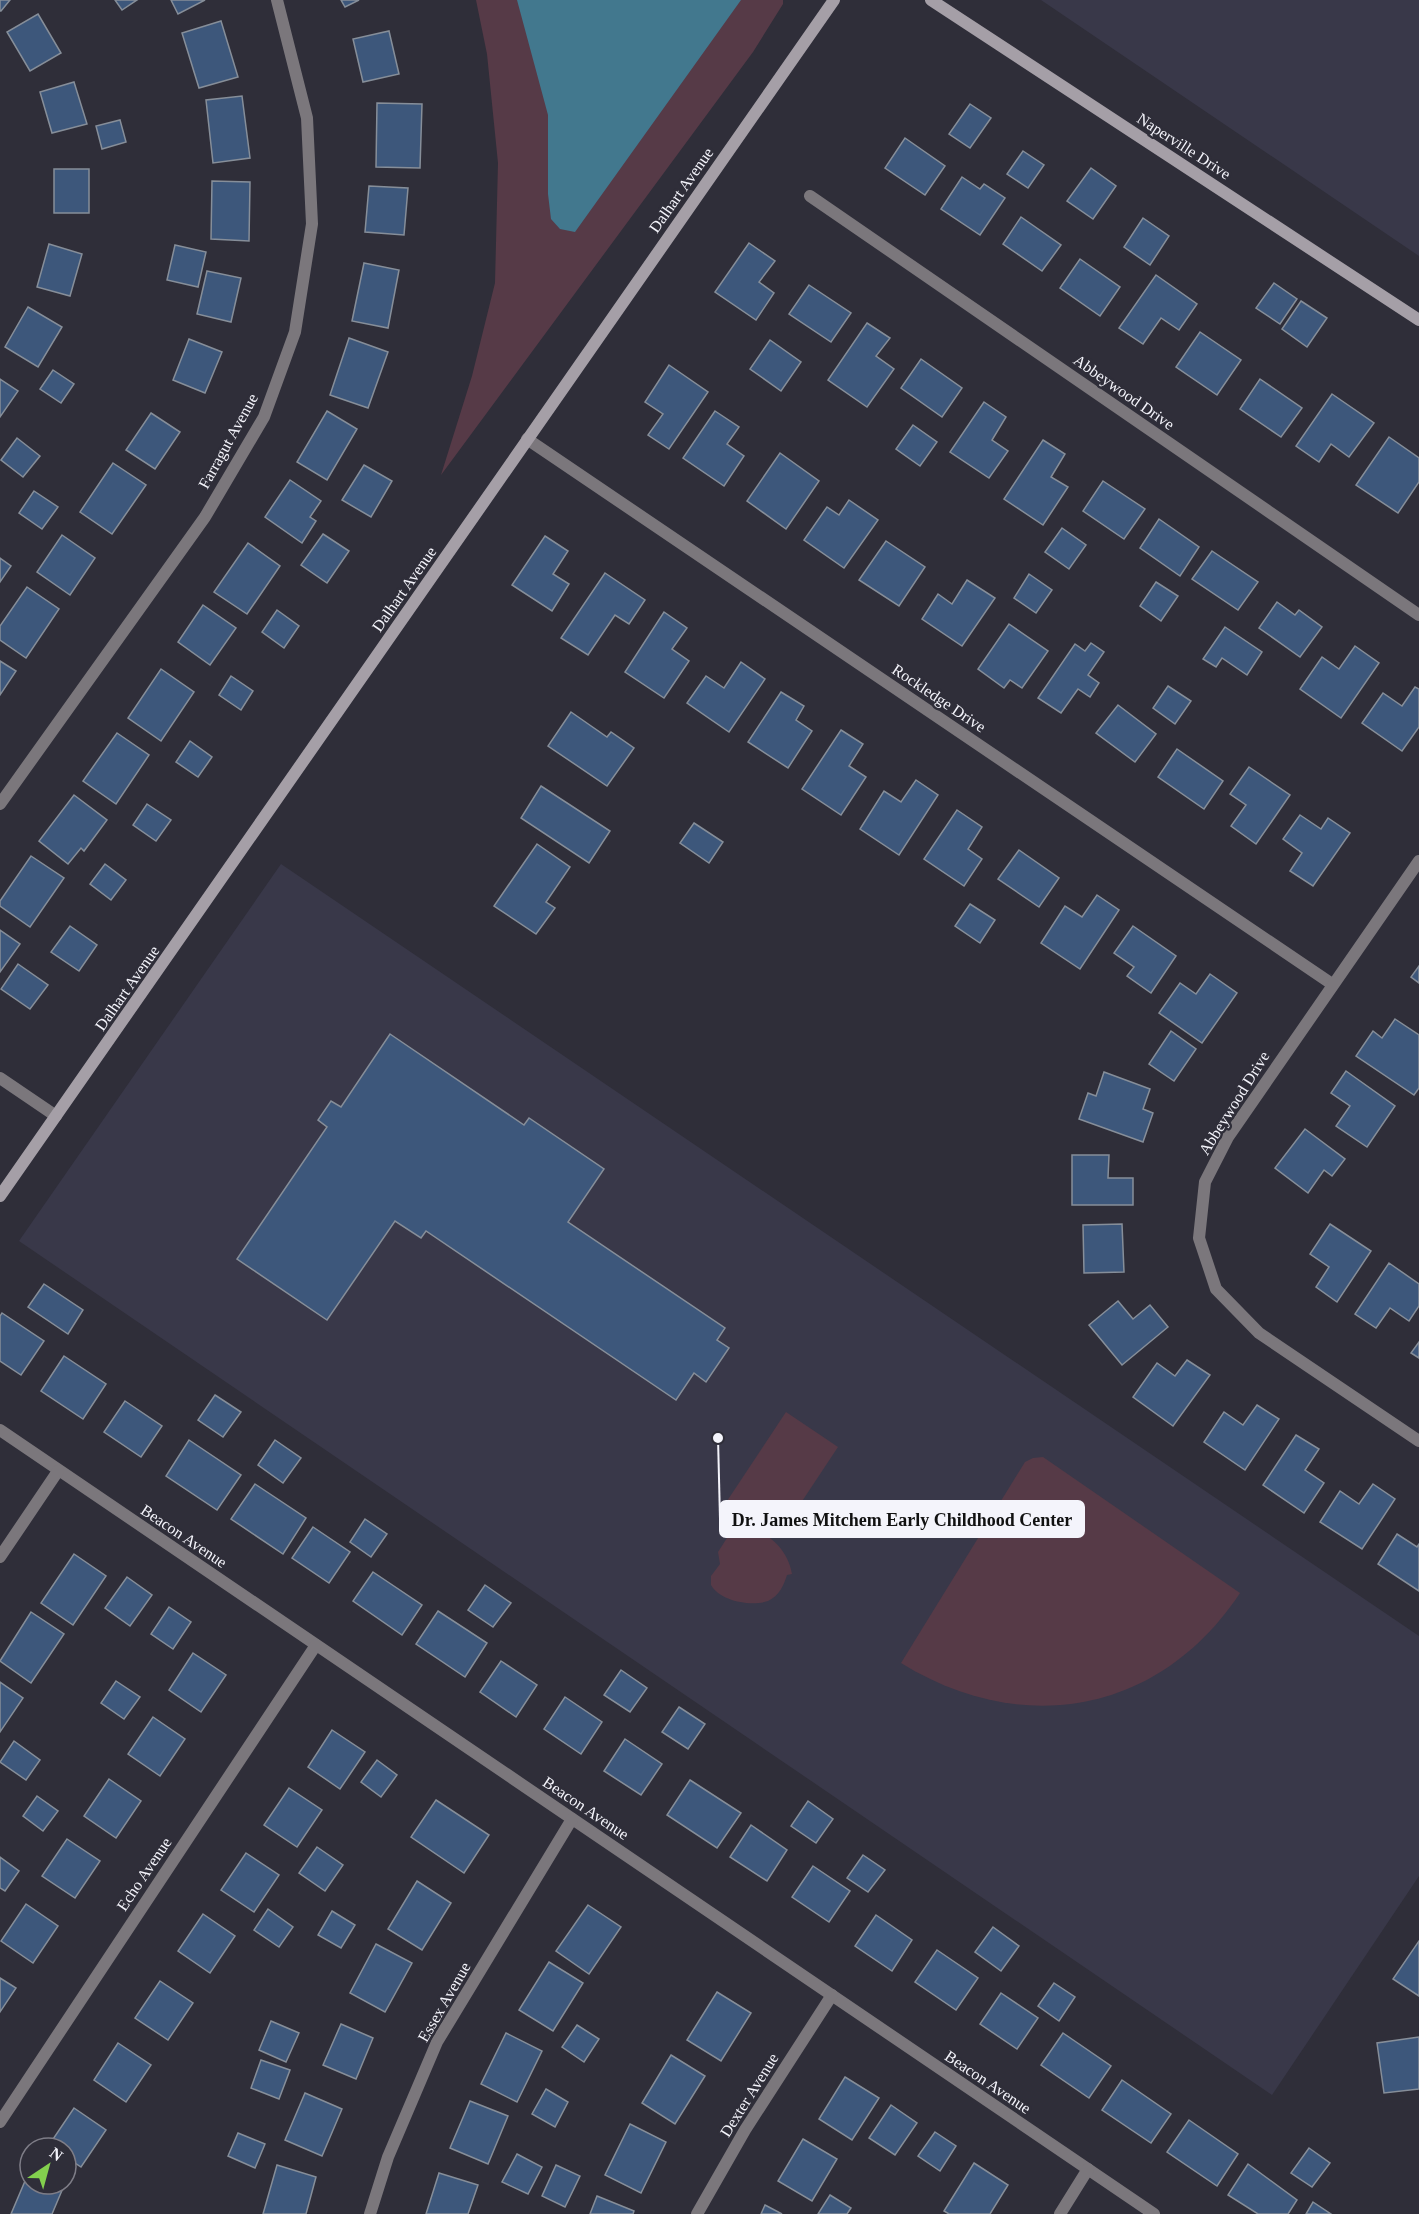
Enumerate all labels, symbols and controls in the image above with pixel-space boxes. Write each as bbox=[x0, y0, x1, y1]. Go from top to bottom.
street label: Naperville Drive bbox=[1134, 109, 1234, 183]
street label: Dalhart Avenue bbox=[645, 144, 717, 236]
street label: Abbeywood Drive bbox=[1070, 351, 1177, 434]
street label: Farragut Avenue bbox=[195, 391, 262, 492]
street label: Dalhart Avenue bbox=[368, 543, 440, 635]
street label: Rockledge Drive bbox=[889, 661, 989, 736]
street label: Dalhart Avenue bbox=[91, 942, 163, 1034]
street label: Abbeywood Drive bbox=[1195, 1048, 1273, 1158]
street label: Beacon Avenue bbox=[138, 1501, 230, 1571]
callout: Dr. James Mitchem Early Childhood Center bbox=[720, 1501, 1084, 1537]
text: Dr. James Mitchem Early Childhood Center bbox=[732, 1510, 1072, 1530]
street label: Beacon Avenue bbox=[540, 1773, 632, 1843]
street label: Echo Avenue bbox=[113, 1834, 175, 1914]
street label: Essex Avenue bbox=[414, 1959, 474, 2045]
street label: Beacon Avenue bbox=[942, 2047, 1034, 2117]
street label: Dexter Avenue bbox=[717, 2050, 781, 2140]
north arrow bbox=[18, 2136, 78, 2196]
text: N bbox=[47, 2144, 67, 2165]

